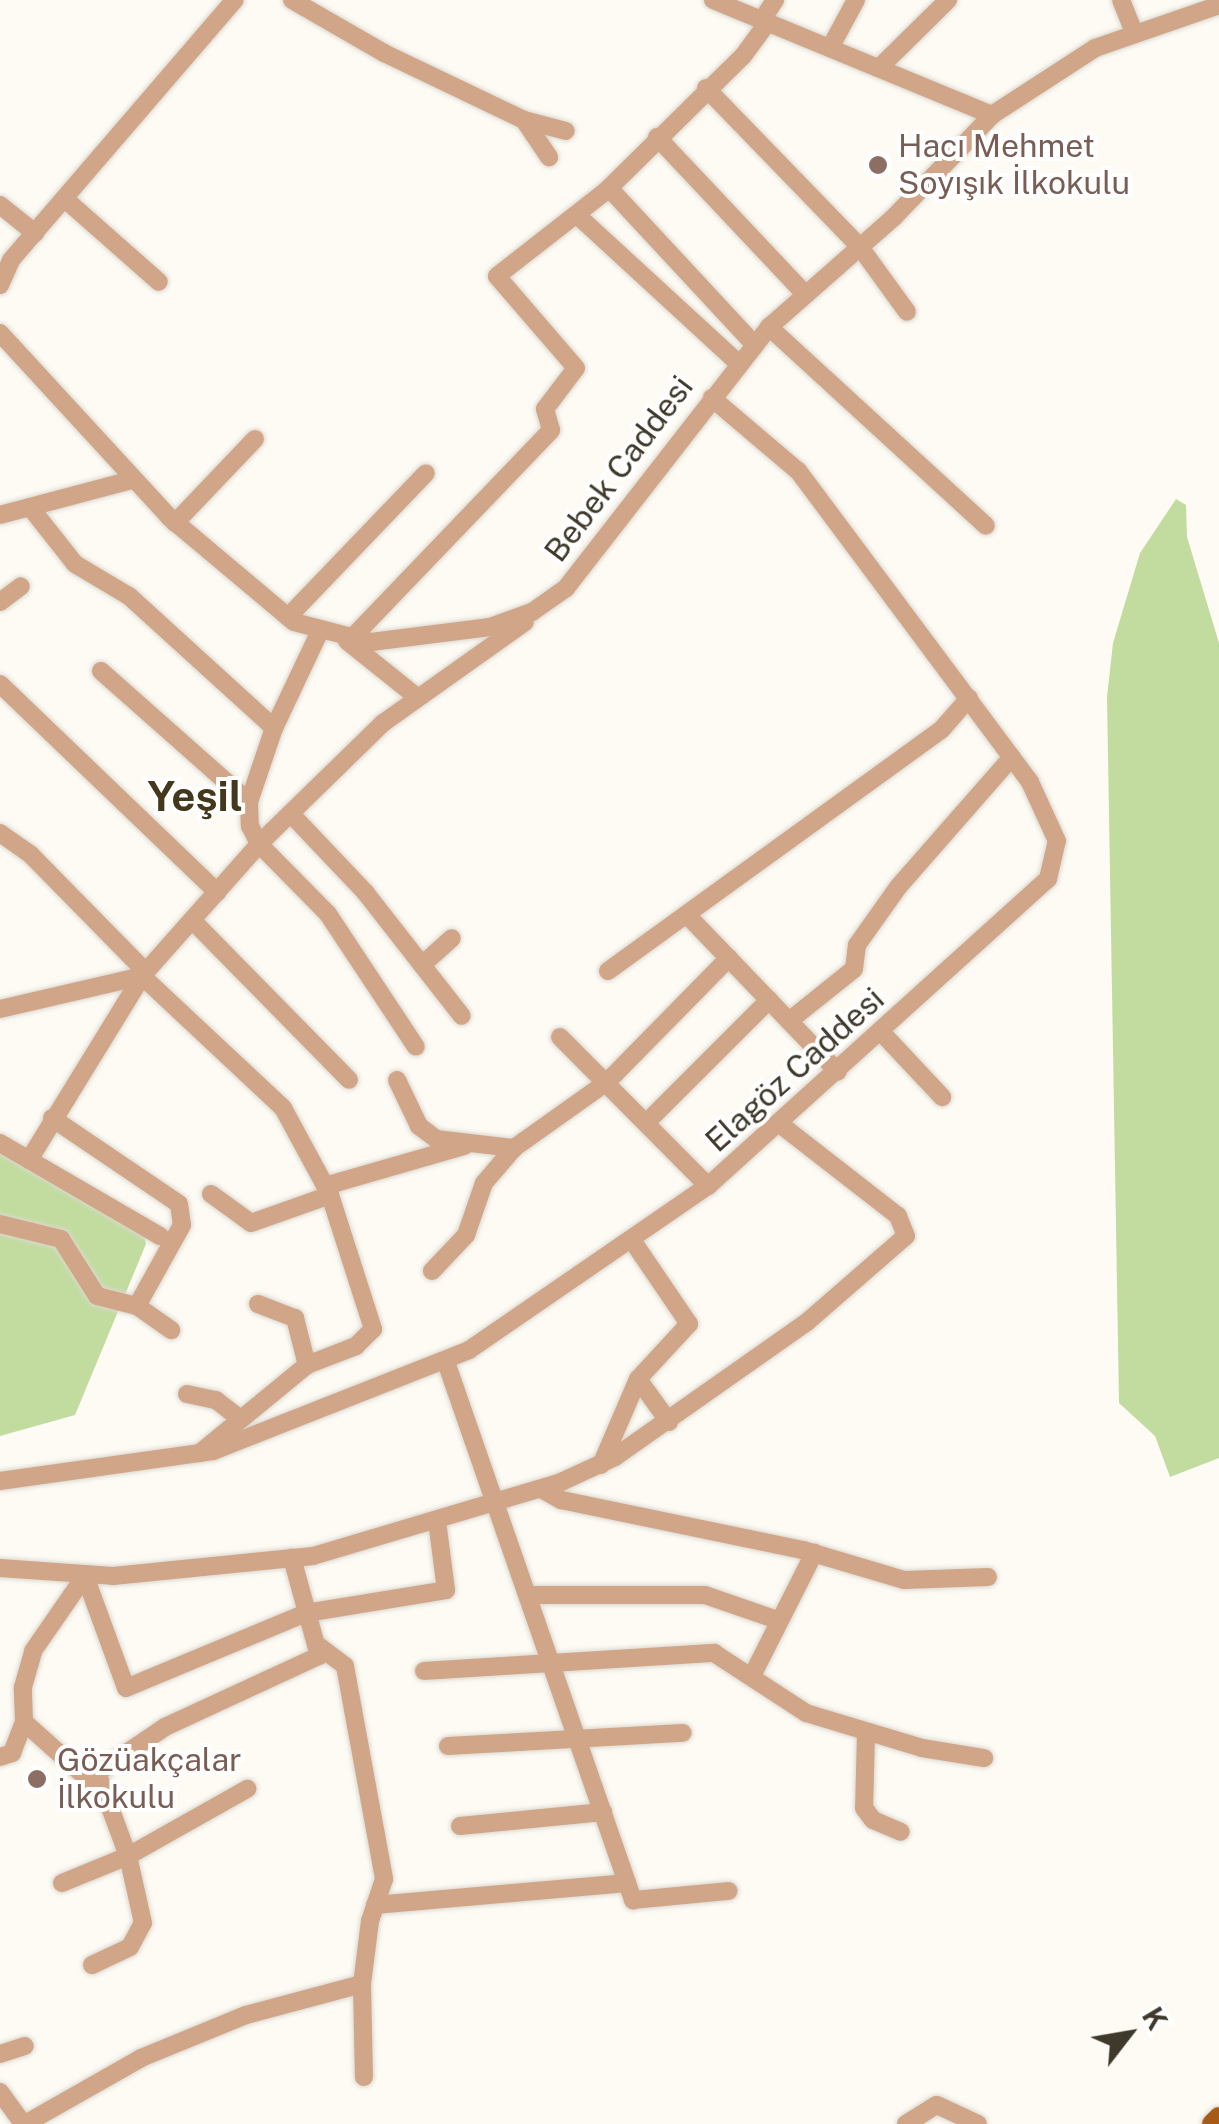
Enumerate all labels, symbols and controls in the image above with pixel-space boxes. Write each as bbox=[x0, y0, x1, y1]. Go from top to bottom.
place label: Hacı Mehmet Soyışık İlkokulu bbox=[898, 128, 1130, 203]
marker: Hacı Mehmet Soyışık İlkokulu bbox=[867, 154, 889, 176]
street label: Bebek Caddesi bbox=[537, 369, 701, 569]
district label: Yeşil bbox=[147, 771, 243, 821]
street label: Elagöz Caddesi bbox=[698, 980, 892, 1160]
place label: Gözüakçalar İlkokulu bbox=[57, 1742, 242, 1817]
marker: Gözüakçalar İlkokulu bbox=[26, 1768, 48, 1790]
north arrow bbox=[1079, 1984, 1179, 2084]
text: K bbox=[1136, 2001, 1174, 2035]

